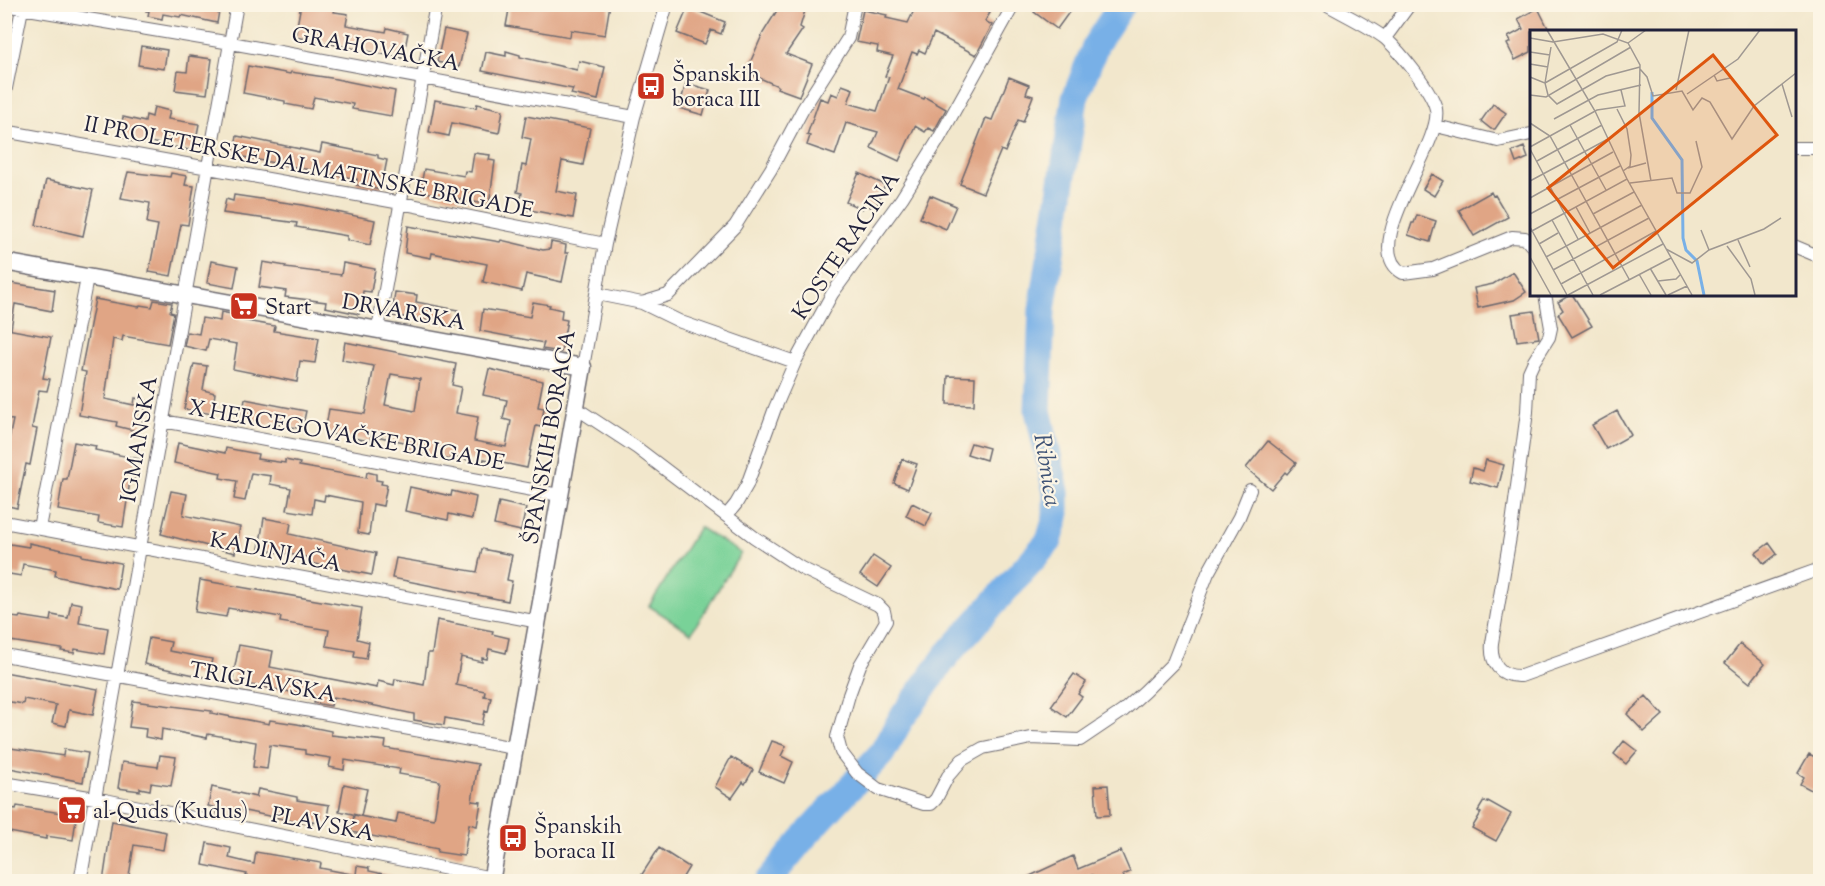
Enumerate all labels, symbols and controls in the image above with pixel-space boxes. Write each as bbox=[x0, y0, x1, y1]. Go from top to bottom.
street label: GRAHOVAČKA bbox=[289, 19, 462, 82]
inset map bbox=[1530, 30, 1795, 296]
place label: Španskih boraca III bbox=[672, 59, 761, 117]
bus stop icon: Španskih boraca III bbox=[635, 70, 667, 102]
street label: II PROLETERSKE DALMATINSKE BRIGADE bbox=[81, 110, 536, 228]
street label: KOSTE RACINA bbox=[786, 166, 909, 327]
street label: DRVARSKA bbox=[339, 287, 468, 341]
supermarket icon: Start bbox=[228, 290, 260, 322]
place label: Start bbox=[265, 293, 312, 325]
street label: ŠPANSKIH BORACA bbox=[515, 328, 586, 547]
street label: IGMANSKA bbox=[114, 374, 168, 505]
street label: X HERCEGOVAČKE BRIGADE bbox=[186, 392, 507, 481]
water label: Ribnica bbox=[1023, 431, 1069, 509]
street label: KADINJAČA bbox=[207, 524, 344, 582]
street label: TRIGLAVSKA bbox=[187, 655, 339, 713]
supermarket icon: al-Quds (Kudus) bbox=[56, 794, 88, 826]
place label: al-Quds (Kudus) bbox=[93, 797, 248, 829]
street label: PLAVSKA bbox=[268, 800, 377, 852]
place label: Španskih boraca II bbox=[534, 811, 622, 869]
bus stop icon: Španskih boraca II bbox=[497, 822, 529, 854]

